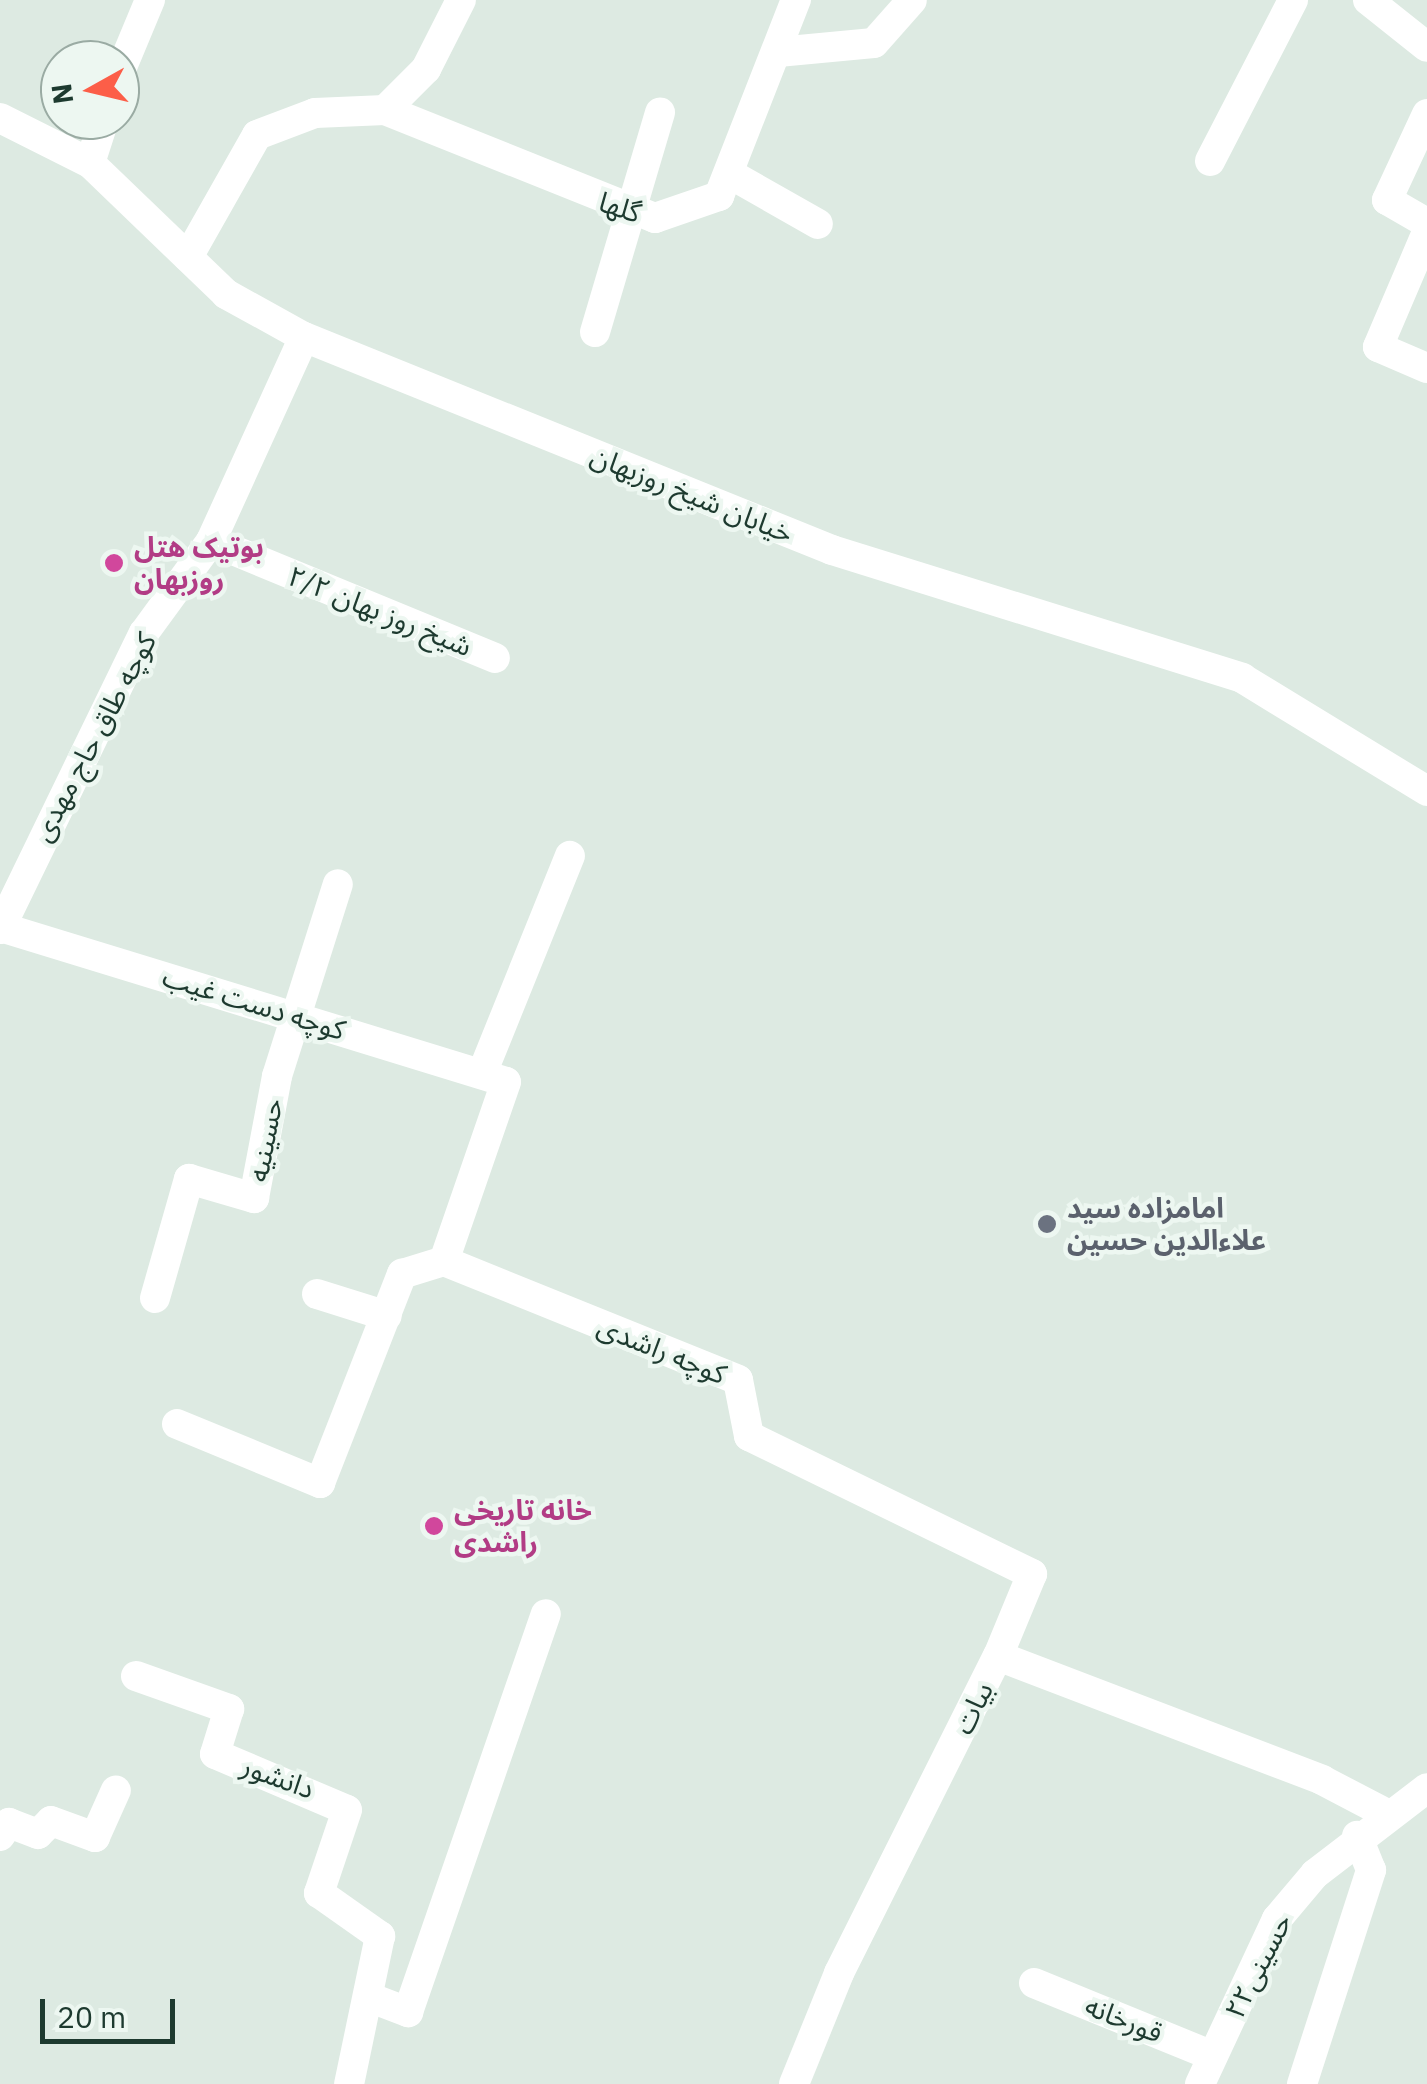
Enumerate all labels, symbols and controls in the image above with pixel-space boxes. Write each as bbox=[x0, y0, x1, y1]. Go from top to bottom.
north arrow bbox=[40, 40, 140, 140]
text: N bbox=[42, 81, 82, 107]
street label: گلها bbox=[595, 184, 645, 230]
street label: خیابان شیخ روزبهان bbox=[586, 438, 798, 550]
place label: بوتیک هتل روزبهان bbox=[134, 530, 264, 596]
marker: بوتیک هتل روزبهان bbox=[103, 552, 125, 574]
street label: شیخ روز بهان ۲/۲ bbox=[283, 559, 477, 663]
street label: کوچه طاق حاج مهدی bbox=[25, 627, 163, 847]
street label: کوچه دست غیب bbox=[159, 959, 349, 1047]
street label: حسینیه bbox=[240, 1095, 290, 1185]
place label: امامزاده سید علاءالدین حسین bbox=[1067, 1191, 1266, 1257]
marker: امامزاده سید علاءالدین حسین bbox=[1036, 1213, 1058, 1235]
street label: کوچه راشدی bbox=[593, 1309, 731, 1391]
place label: خانه تاریخی راشدی bbox=[454, 1493, 592, 1559]
marker: خانه تاریخی راشدی bbox=[423, 1515, 445, 1537]
street label: بیات bbox=[946, 1676, 1000, 1740]
street label: دانشور bbox=[237, 1748, 319, 1806]
street label: حسینی۲۲ bbox=[1217, 1908, 1299, 2024]
scale bar bbox=[45, 1979, 180, 2041]
street label: قورخانه bbox=[1080, 1988, 1168, 2050]
text: 20 m bbox=[57, 1997, 126, 2036]

